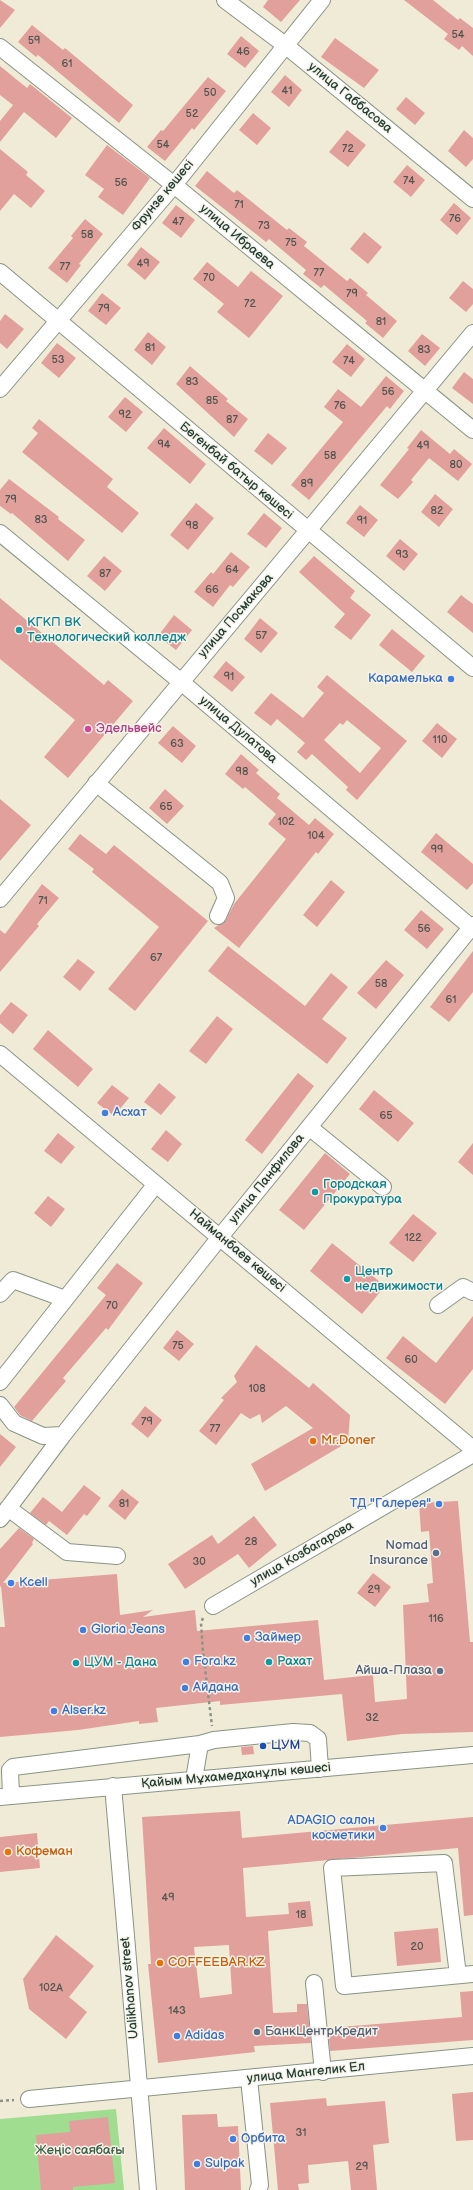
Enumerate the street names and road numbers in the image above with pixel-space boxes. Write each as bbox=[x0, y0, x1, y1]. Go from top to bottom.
street label: улица Габбасова bbox=[305, 59, 395, 137]
street label: Фрунзе көшесі bbox=[129, 157, 197, 235]
street label: улица Ибраева bbox=[196, 201, 278, 273]
street label: Бөгенбай батыр көшесі bbox=[176, 419, 296, 523]
street label: улица Посмакова bbox=[195, 571, 277, 661]
street label: улица Дулатова bbox=[196, 693, 280, 767]
street label: улица Панфилова bbox=[226, 1131, 308, 1227]
street label: Найманбаев көшесі bbox=[185, 1206, 289, 1296]
street label: улица Козбагарова bbox=[248, 1518, 356, 1590]
street label: Қайым Мұхамедханұлы көшесі bbox=[140, 1760, 332, 1792]
street label: Ualikhanov street bbox=[118, 1936, 142, 2040]
street label: улица Мангелик Ел bbox=[246, 2059, 366, 2087]

